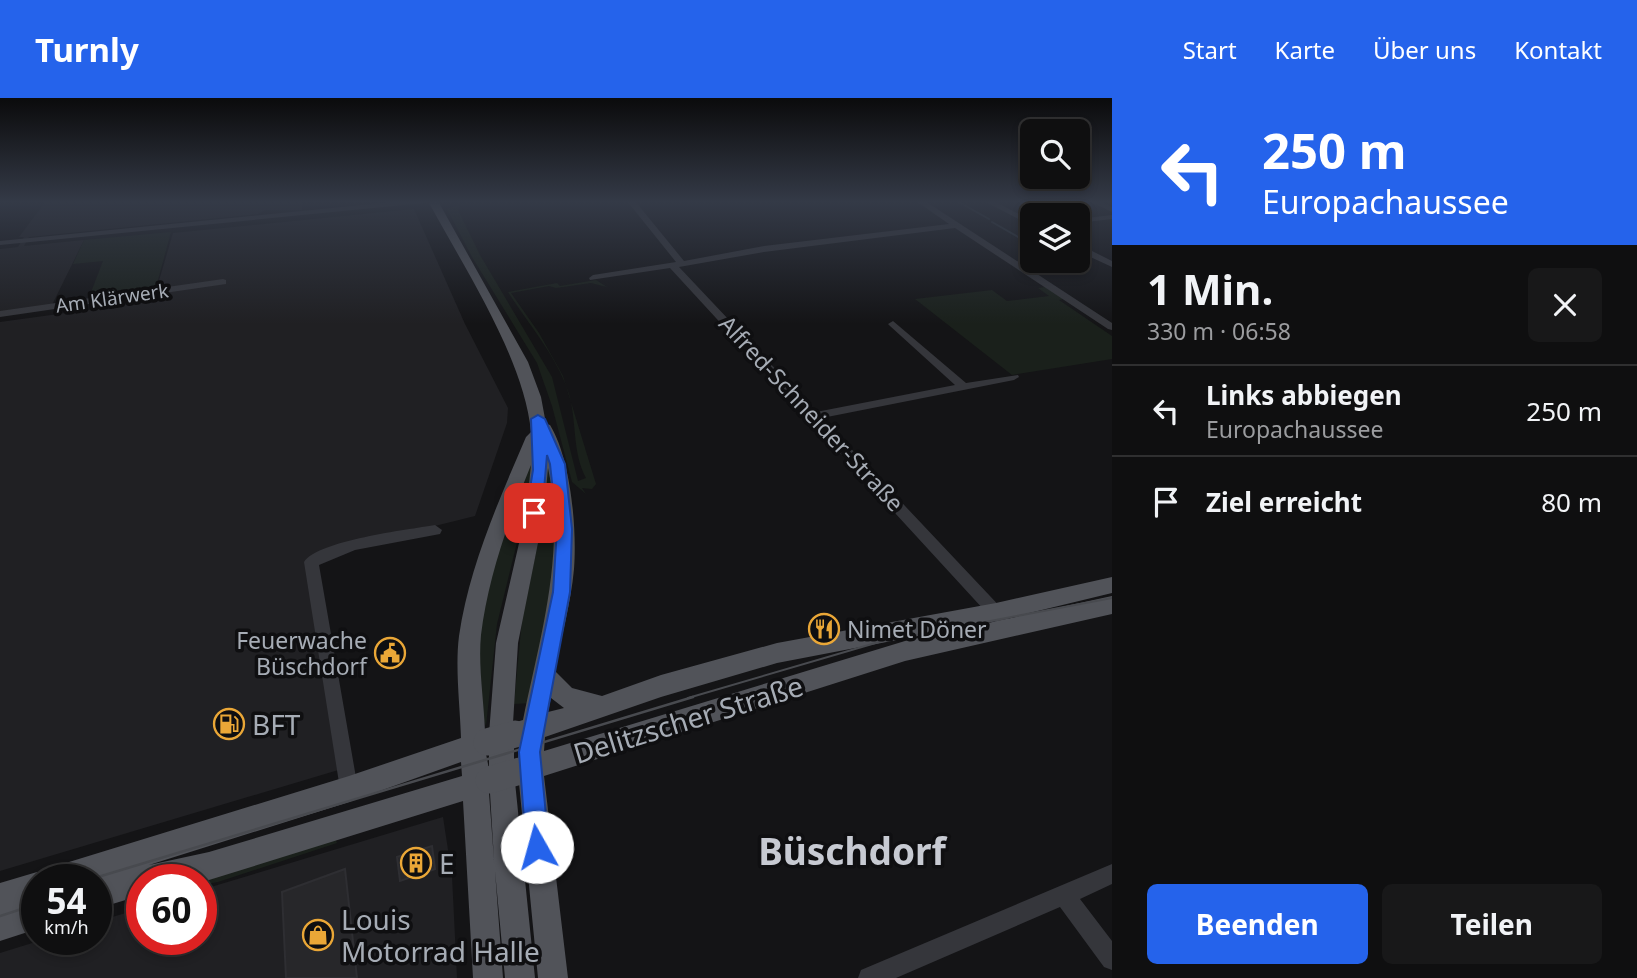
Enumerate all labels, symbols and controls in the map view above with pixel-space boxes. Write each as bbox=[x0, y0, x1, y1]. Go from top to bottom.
text: Turnly bbox=[35, 27, 139, 72]
text: Start bbox=[1183, 33, 1237, 66]
text: Karte bbox=[1275, 33, 1335, 66]
text: Über uns bbox=[1373, 33, 1476, 66]
text: Kontakt bbox=[1514, 33, 1602, 66]
text: 250 m bbox=[1262, 117, 1407, 183]
map controls bbox=[1020, 119, 1090, 273]
button: search bbox=[1020, 119, 1090, 189]
icon: left bbox=[1147, 126, 1238, 217]
text: Europachaussee bbox=[1262, 180, 1509, 223]
button: layers bbox=[1020, 203, 1090, 273]
text: 1 Min. bbox=[1147, 260, 1273, 317]
button: close bbox=[1528, 268, 1602, 342]
street label: Am Klärwerk bbox=[54, 277, 170, 319]
street label: Alfred-Schneider-Straße bbox=[712, 308, 912, 518]
text: 330 m · 06:58 bbox=[1147, 315, 1291, 347]
text: Links abbiegen bbox=[1206, 377, 1402, 413]
icon: left bbox=[1147, 392, 1185, 430]
text: 250 m bbox=[1526, 393, 1602, 429]
text: Europachaussee bbox=[1206, 413, 1383, 445]
pin bbox=[504, 483, 564, 543]
icon: arrive bbox=[1147, 483, 1185, 521]
text: Ziel erreicht bbox=[1206, 484, 1362, 520]
text: 80 m bbox=[1541, 484, 1602, 520]
icon: arrive bbox=[515, 494, 553, 532]
restaurant icon: Nimet Döner bbox=[807, 612, 841, 646]
place label: Nimet Döner bbox=[847, 613, 987, 645]
place label: Feuerwache Büschdorf bbox=[236, 624, 368, 682]
public building icon: Feuerwache Büschdorf bbox=[373, 636, 407, 670]
street label: Delitzscher Straße bbox=[568, 666, 808, 772]
place label: BFT bbox=[252, 705, 301, 743]
fuel station icon: BFT bbox=[212, 707, 246, 741]
position arrow bbox=[500, 810, 574, 884]
district label: Büschdorf bbox=[758, 825, 948, 876]
place label: E bbox=[439, 844, 455, 882]
building icon: E bbox=[399, 846, 433, 880]
speed limit sign: 60 bbox=[126, 864, 217, 955]
text: 54 bbox=[46, 877, 87, 924]
button: Beenden bbox=[1147, 884, 1368, 964]
button: Teilen bbox=[1382, 884, 1602, 964]
place label: Louis Motorrad Halle bbox=[341, 900, 540, 970]
text: km/h bbox=[44, 915, 89, 939]
shop icon: Louis Motorrad Halle bbox=[301, 918, 335, 952]

